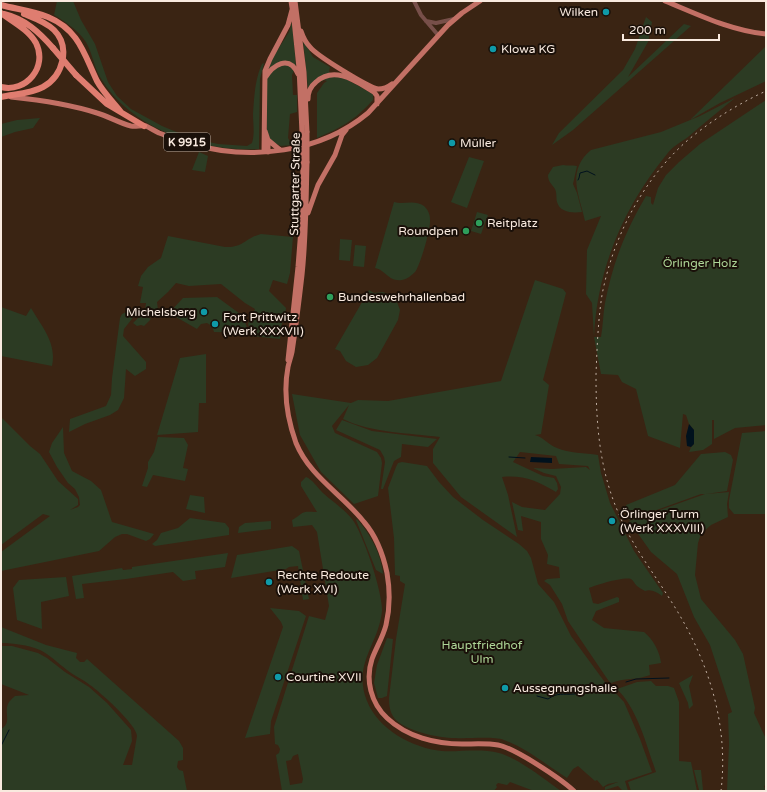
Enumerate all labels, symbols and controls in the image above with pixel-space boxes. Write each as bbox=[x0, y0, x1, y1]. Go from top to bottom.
place label: Wilken bbox=[559, 5, 598, 19]
marker: Wilken bbox=[601, 7, 611, 17]
scale bar bbox=[623, 16, 719, 42]
text: 200 m bbox=[629, 23, 666, 37]
place label: Klowa KG bbox=[501, 42, 555, 56]
marker: Klowa KG bbox=[488, 44, 498, 54]
street label: Stuttgarter Straße bbox=[287, 132, 303, 236]
road number: K 9915 bbox=[164, 133, 210, 151]
place label: Müller bbox=[460, 136, 497, 150]
marker: Müller bbox=[447, 138, 457, 148]
place label: Reitplatz bbox=[487, 216, 538, 230]
marker: Reitplatz bbox=[474, 218, 484, 228]
place label: Roundpen bbox=[398, 224, 458, 238]
marker: Roundpen bbox=[461, 226, 471, 236]
park label: Örlinger Holz bbox=[663, 256, 737, 270]
place label: Bundeswehrhallenbad bbox=[338, 290, 465, 304]
marker: Bundeswehrhallenbad bbox=[325, 292, 335, 302]
place label: Michelsberg bbox=[126, 305, 196, 319]
marker: Michelsberg bbox=[199, 307, 209, 317]
place label: Fort Prittwitz (Werk XXXVII) bbox=[223, 310, 304, 338]
marker: Fort Prittwitz (Werk XXXVII) bbox=[210, 319, 220, 329]
place label: Örlinger Turm (Werk XXXVIII) bbox=[620, 507, 704, 535]
marker: Örlinger Turm (Werk XXXVIII) bbox=[607, 516, 617, 526]
place label: Rechte Redoute (Werk XVI) bbox=[277, 568, 369, 596]
marker: Rechte Redoute (Werk XVI) bbox=[264, 577, 274, 587]
park label: Hauptfriedhof Ulm bbox=[442, 638, 523, 666]
place label: Courtine XVII bbox=[286, 670, 362, 684]
marker: Courtine XVII bbox=[273, 672, 283, 682]
place label: Aussegnungshalle bbox=[513, 681, 617, 695]
marker: Aussegnungshalle bbox=[500, 683, 510, 693]

